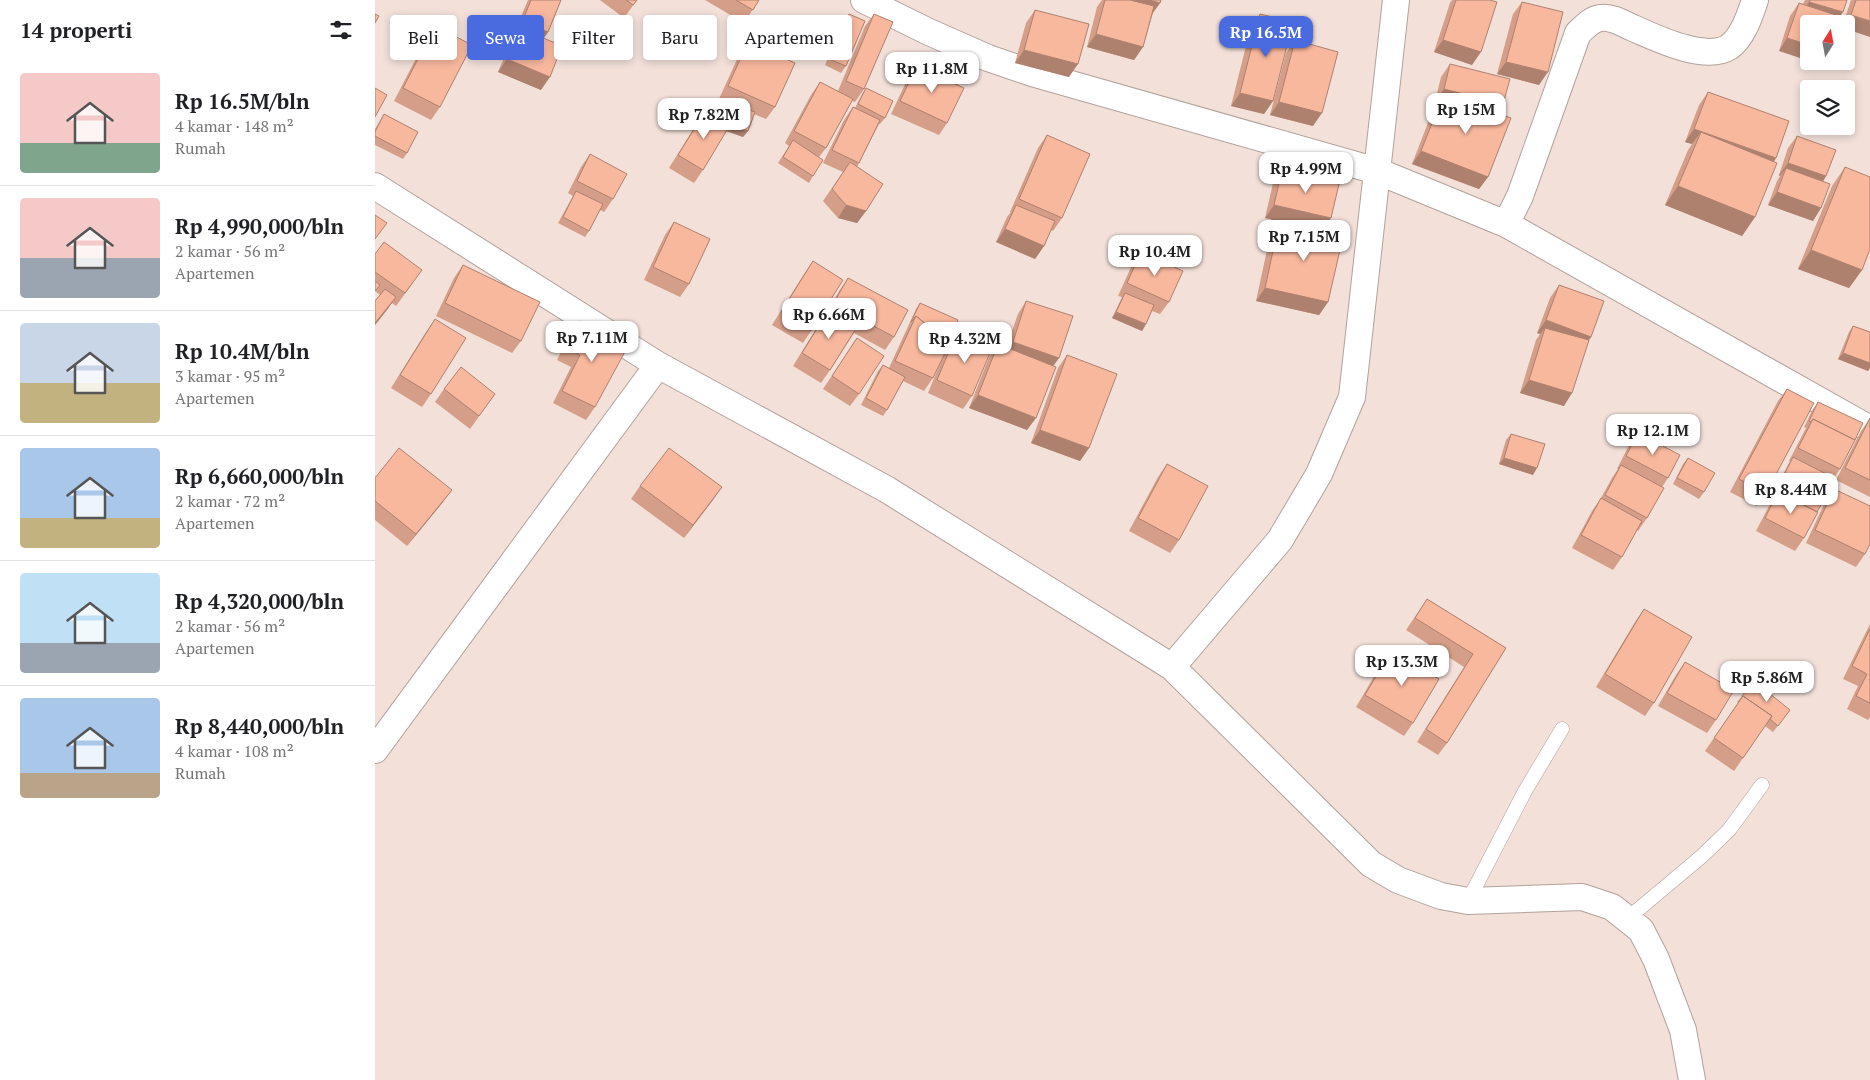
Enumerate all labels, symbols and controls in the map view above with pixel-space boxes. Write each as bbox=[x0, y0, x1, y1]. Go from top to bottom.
chip: Beli bbox=[390, 15, 457, 60]
chip: Sewa bbox=[467, 15, 544, 60]
chip: Filter bbox=[554, 15, 633, 60]
chip: Baru bbox=[643, 15, 717, 60]
chip: Apartemen bbox=[727, 15, 852, 60]
pin: Rp 16.5M bbox=[1214, 15, 1318, 58]
north arrow bbox=[1800, 15, 1855, 70]
map controls bbox=[1800, 15, 1855, 135]
text: 14 properti bbox=[20, 16, 132, 44]
icon: filters bbox=[327, 16, 355, 44]
text: Rp 16.5M bbox=[1230, 21, 1302, 43]
pin: Rp 11.8M bbox=[880, 52, 984, 94]
text: Rp 11.8M bbox=[896, 57, 968, 79]
button: layers bbox=[1800, 80, 1855, 135]
text: Rp 16.5M/bln bbox=[175, 87, 310, 115]
pin: Rp 15M bbox=[1425, 92, 1507, 135]
icon: home bbox=[60, 93, 120, 153]
pin: Rp 7.82M bbox=[652, 98, 756, 140]
text: Rp 15M bbox=[1437, 98, 1495, 120]
text: Rp 7.82M bbox=[668, 103, 740, 125]
text: 4 kamar · 148 m² bbox=[175, 115, 294, 137]
text: Rumah bbox=[175, 137, 226, 159]
pin: Rp 4.99M bbox=[1254, 152, 1358, 194]
text: Rp 4.99M bbox=[1270, 157, 1342, 179]
text: Rp 4,990,000/bln bbox=[175, 212, 344, 240]
icon: home bbox=[60, 218, 120, 278]
pin: Rp 7.15M bbox=[1252, 220, 1356, 262]
text: Rp 7.15M bbox=[1268, 225, 1340, 247]
pin: Rp 10.4M bbox=[1103, 234, 1207, 277]
text: 2 kamar · 56 m² bbox=[175, 240, 285, 262]
text: Rp 10.4M bbox=[1119, 240, 1191, 262]
text: Apartemen bbox=[175, 262, 255, 284]
pin: Rp 6.66M bbox=[777, 298, 881, 340]
text: Rp 6.66M bbox=[793, 303, 865, 325]
pin: Rp 7.11M bbox=[540, 320, 644, 363]
pin: Rp 4.32M bbox=[913, 322, 1017, 364]
text: Rp 7.11M bbox=[556, 326, 628, 348]
text: Rp 4.32M bbox=[929, 327, 1001, 349]
text: Rp 10.4M/bln bbox=[175, 337, 310, 365]
icon: home bbox=[60, 343, 120, 403]
text: 3 kamar · 95 m² bbox=[175, 365, 285, 387]
text: Apartemen bbox=[175, 387, 255, 409]
pin: Rp 12.1M bbox=[1601, 414, 1705, 456]
text: Rp 12.1M bbox=[1617, 419, 1689, 441]
text: Rp 6,660,000/bln bbox=[175, 462, 344, 490]
icon: home bbox=[60, 468, 120, 528]
pin: Rp 8.44M bbox=[1739, 472, 1843, 515]
text: Rp 8.44M bbox=[1755, 478, 1827, 500]
text: 2 kamar · 72 m² bbox=[175, 490, 285, 512]
text: Apartemen bbox=[175, 512, 255, 534]
text: Rp 4,320,000/bln bbox=[175, 587, 344, 615]
icon: home bbox=[60, 593, 120, 653]
text: 2 kamar · 56 m² bbox=[175, 615, 285, 637]
text: Apartemen bbox=[175, 637, 255, 659]
pin: Rp 13.3M bbox=[1350, 644, 1454, 687]
text: Rp 13.3M bbox=[1366, 650, 1438, 672]
pin: Rp 5.86M bbox=[1715, 660, 1819, 703]
text: Rp 5.86M bbox=[1731, 666, 1803, 688]
text: Rp 8,440,000/bln bbox=[175, 712, 344, 740]
icon: home bbox=[60, 718, 120, 778]
text: 4 kamar · 108 m² bbox=[175, 740, 294, 762]
text: Rumah bbox=[175, 762, 226, 784]

